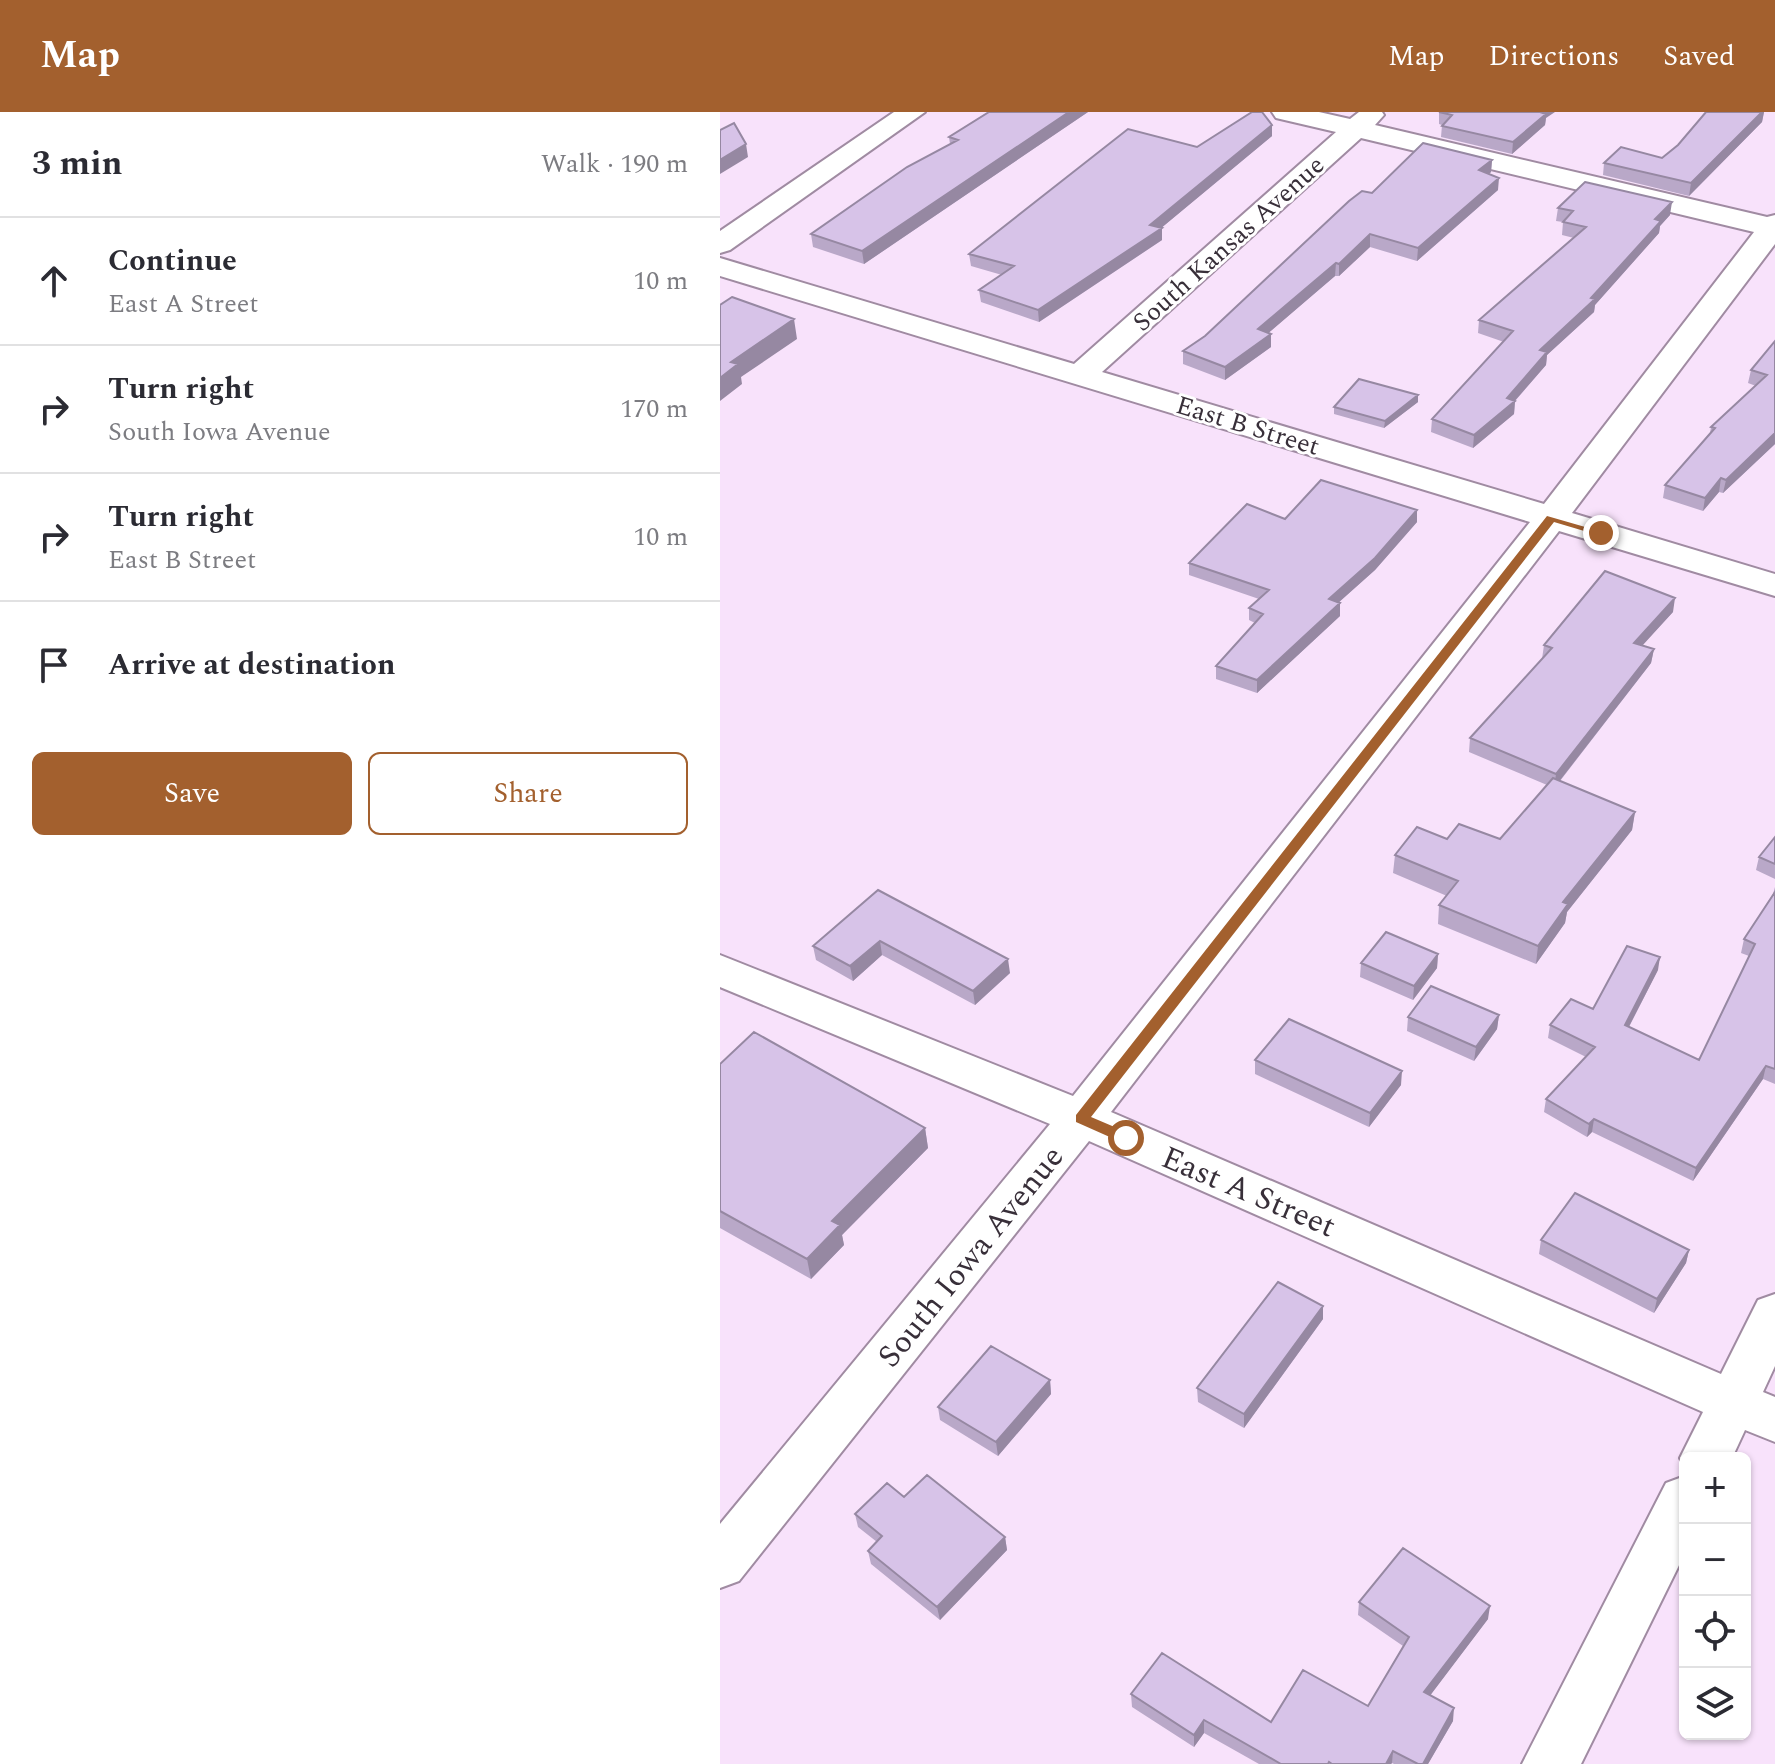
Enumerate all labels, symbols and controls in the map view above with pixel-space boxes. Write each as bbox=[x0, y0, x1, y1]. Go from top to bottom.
text: Map bbox=[40, 27, 120, 85]
text: Map bbox=[1388, 35, 1445, 78]
text: Directions bbox=[1489, 35, 1619, 78]
text: Saved bbox=[1663, 35, 1735, 78]
text: 3 min bbox=[32, 138, 122, 190]
text: Walk · 190 m bbox=[541, 144, 688, 184]
street label: South Kansas Avenue bbox=[1123, 146, 1334, 341]
text: Continue bbox=[108, 238, 237, 284]
icon: ahead bbox=[32, 259, 76, 303]
text: 10 m bbox=[633, 261, 688, 301]
text: East A Street bbox=[108, 284, 259, 324]
text: Turn right bbox=[108, 366, 254, 412]
street label: East B Street bbox=[1171, 385, 1324, 467]
icon: right bbox=[32, 387, 76, 431]
text: 170 m bbox=[620, 389, 688, 429]
text: South Iowa Avenue bbox=[108, 412, 331, 452]
text: Turn right bbox=[108, 494, 254, 540]
icon: right bbox=[32, 515, 76, 559]
route end bbox=[1583, 515, 1619, 551]
text: 10 m bbox=[633, 517, 688, 557]
text: East B Street bbox=[108, 540, 256, 580]
text: Arrive at destination bbox=[108, 642, 395, 688]
icon: arrive bbox=[32, 643, 76, 687]
button: Save bbox=[32, 752, 352, 835]
button: Share bbox=[368, 752, 688, 835]
route start bbox=[1108, 1120, 1144, 1156]
street label: East A Street bbox=[1154, 1134, 1343, 1251]
street label: South Iowa Avenue bbox=[866, 1135, 1076, 1379]
map controls bbox=[1679, 1452, 1751, 1740]
button: + bbox=[1679, 1452, 1751, 1524]
button: − bbox=[1679, 1524, 1751, 1596]
button: locate bbox=[1679, 1596, 1751, 1668]
button: layers bbox=[1679, 1668, 1751, 1740]

